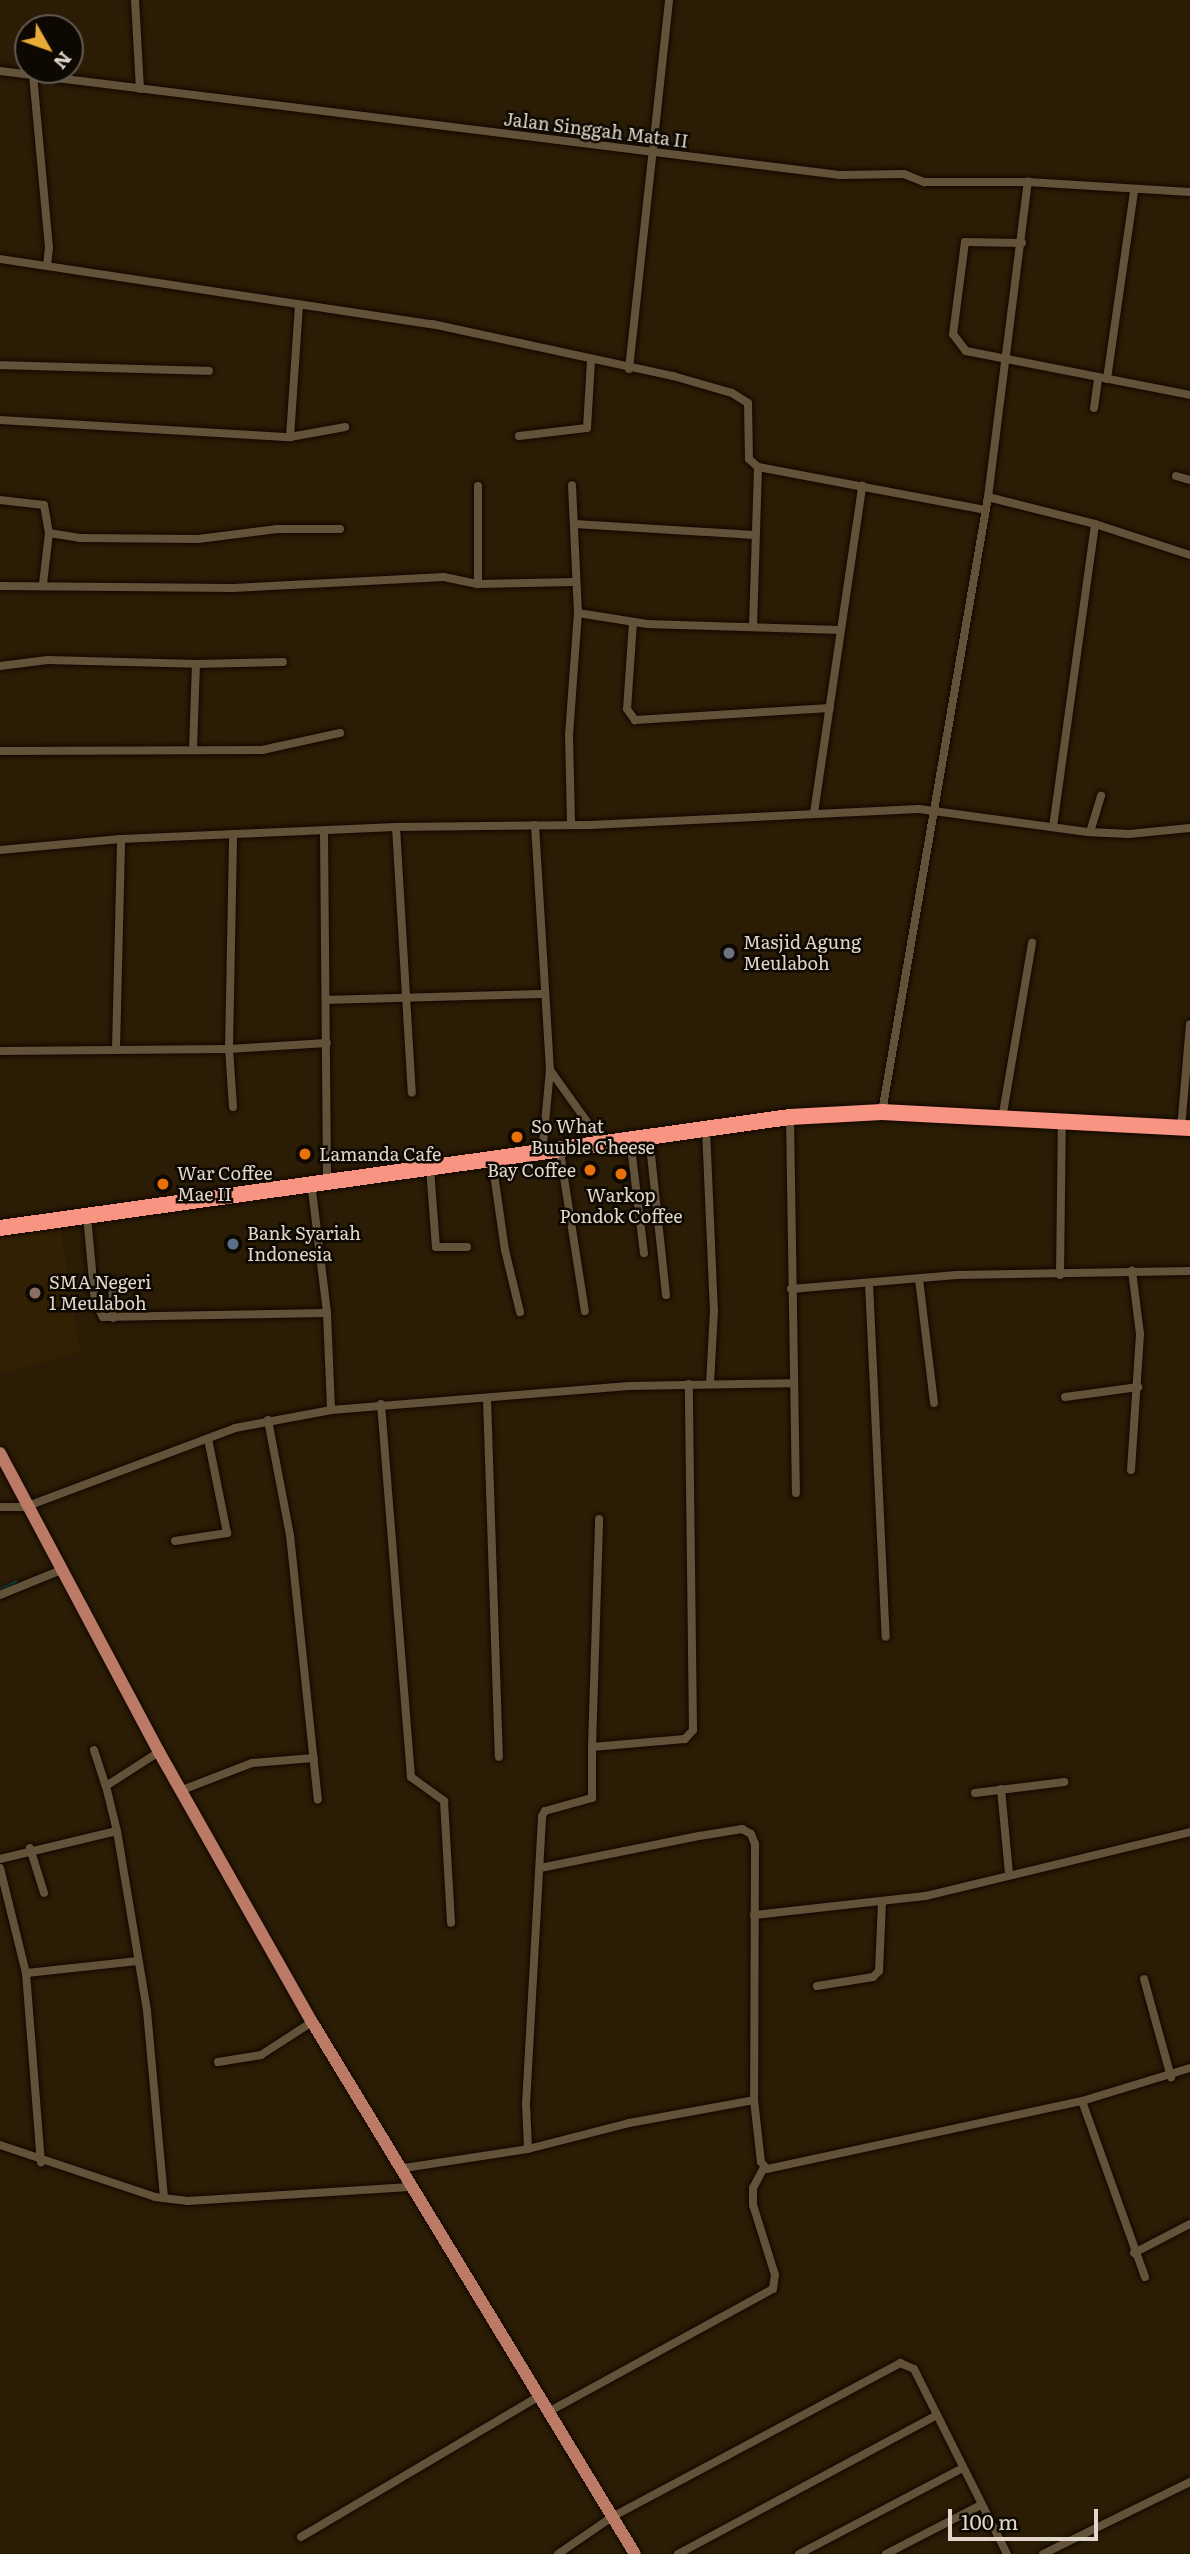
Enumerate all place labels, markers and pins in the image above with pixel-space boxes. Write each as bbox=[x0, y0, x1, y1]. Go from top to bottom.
place label: Masjid Agung Meulaboh bbox=[743, 932, 861, 974]
marker: Masjid Agung Meulaboh bbox=[721, 945, 737, 961]
place label: So What Buuble Cheese bbox=[531, 1116, 655, 1158]
marker: So What Buuble Cheese bbox=[509, 1129, 525, 1145]
place label: Lamanda Cafe bbox=[319, 1143, 441, 1165]
marker: Lamanda Cafe bbox=[297, 1146, 313, 1162]
place label: Bay Coffee bbox=[487, 1159, 576, 1181]
marker: Bay Coffee bbox=[582, 1162, 598, 1178]
place label: War Coffee Mae II bbox=[177, 1163, 273, 1206]
marker: Warkop Pondok Coffee bbox=[613, 1166, 629, 1182]
marker: War Coffee Mae II bbox=[155, 1176, 171, 1192]
place label: Warkop Pondok Coffee bbox=[559, 1185, 683, 1228]
place label: Bank Syariah Indonesia bbox=[247, 1223, 361, 1266]
marker: Bank Syariah Indonesia bbox=[225, 1236, 241, 1252]
place label: SMA Negeri 1 Meulaboh bbox=[49, 1272, 151, 1314]
marker: SMA Negeri 1 Meulaboh bbox=[27, 1285, 43, 1301]

